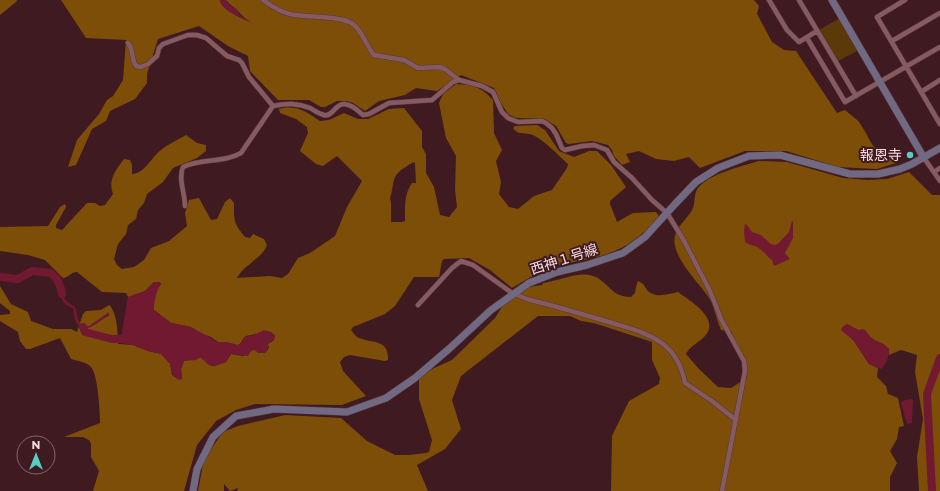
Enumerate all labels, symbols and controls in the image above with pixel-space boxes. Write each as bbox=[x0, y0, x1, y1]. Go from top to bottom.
place label: 報恩寺 bbox=[860, 146, 902, 164]
marker: 報恩寺 bbox=[905, 150, 915, 160]
street label: 西神１号線 bbox=[528, 240, 600, 278]
north arrow bbox=[16, 435, 56, 475]
text: N bbox=[32, 438, 40, 452]

